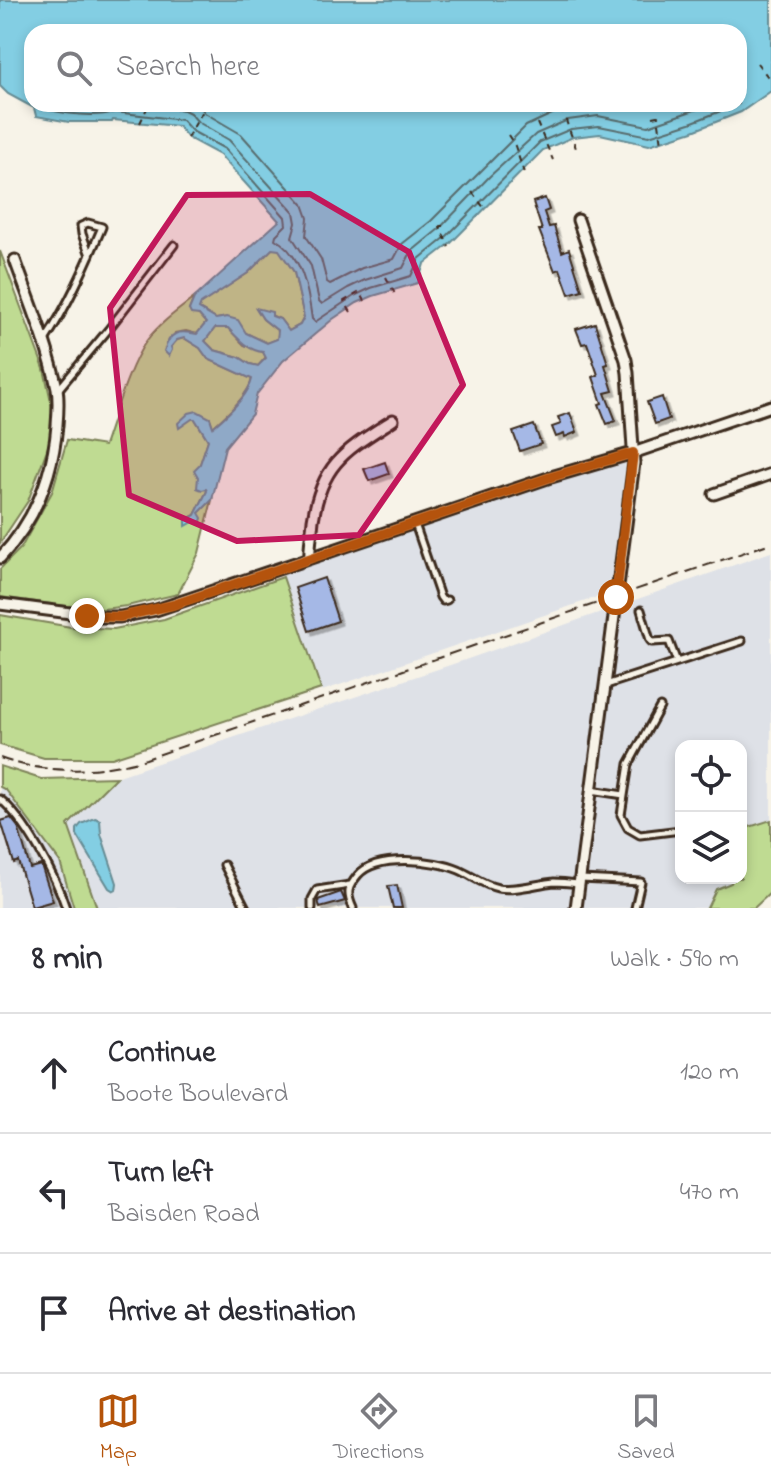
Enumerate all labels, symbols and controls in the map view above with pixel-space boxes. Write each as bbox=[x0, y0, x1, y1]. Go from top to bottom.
search box bbox=[24, 24, 747, 112]
icon: search bbox=[52, 46, 96, 90]
text: Search here bbox=[116, 46, 260, 90]
route start bbox=[598, 579, 634, 615]
route end bbox=[69, 598, 105, 634]
map controls bbox=[675, 740, 747, 884]
button: locate bbox=[675, 740, 747, 812]
button: layers bbox=[675, 812, 747, 884]
text: 8 min bbox=[32, 935, 103, 985]
text: Walk · 590 m bbox=[610, 941, 739, 979]
text: Continue bbox=[108, 1032, 216, 1076]
icon: ahead bbox=[32, 1051, 76, 1095]
text: 120 m bbox=[680, 1054, 739, 1092]
text: Boote Boulevard bbox=[108, 1076, 288, 1114]
text: Turn left bbox=[108, 1152, 213, 1196]
icon: left bbox=[32, 1171, 76, 1215]
text: 470 m bbox=[680, 1174, 739, 1212]
text: Baisden Road bbox=[108, 1196, 260, 1234]
icon: arrive bbox=[32, 1291, 76, 1335]
text: Arrive at destination bbox=[108, 1291, 356, 1335]
tab: Map bbox=[96, 1389, 140, 1469]
tab: Directions bbox=[333, 1389, 424, 1469]
tab: Saved bbox=[617, 1389, 675, 1469]

